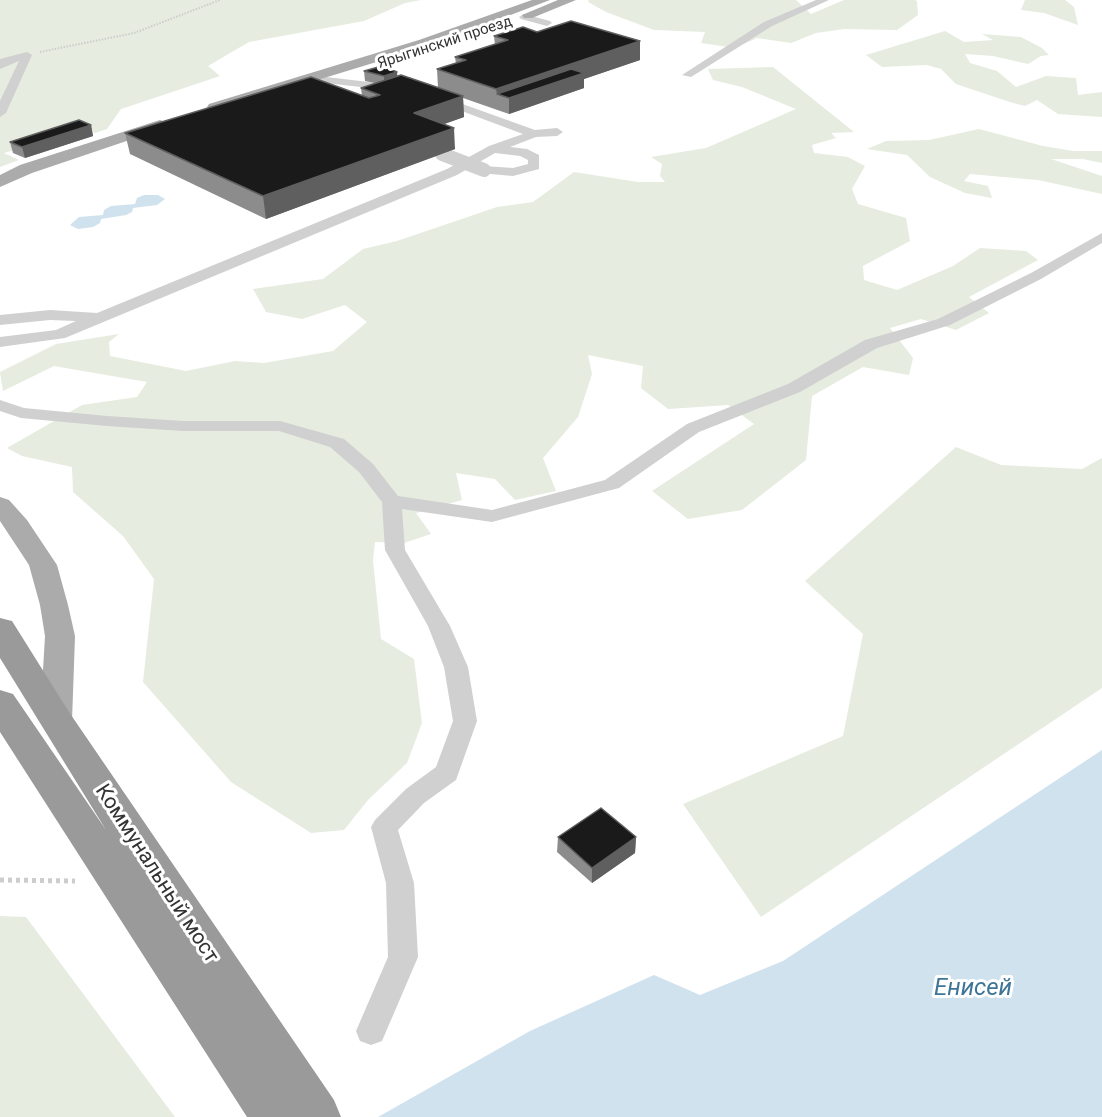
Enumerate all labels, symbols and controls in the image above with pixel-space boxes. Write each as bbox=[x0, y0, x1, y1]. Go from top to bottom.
street label: Ярыгинский проезд bbox=[375, 13, 515, 73]
street label: Коммунальный мост bbox=[89, 780, 223, 968]
water label: Енисей bbox=[934, 975, 1012, 1003]

